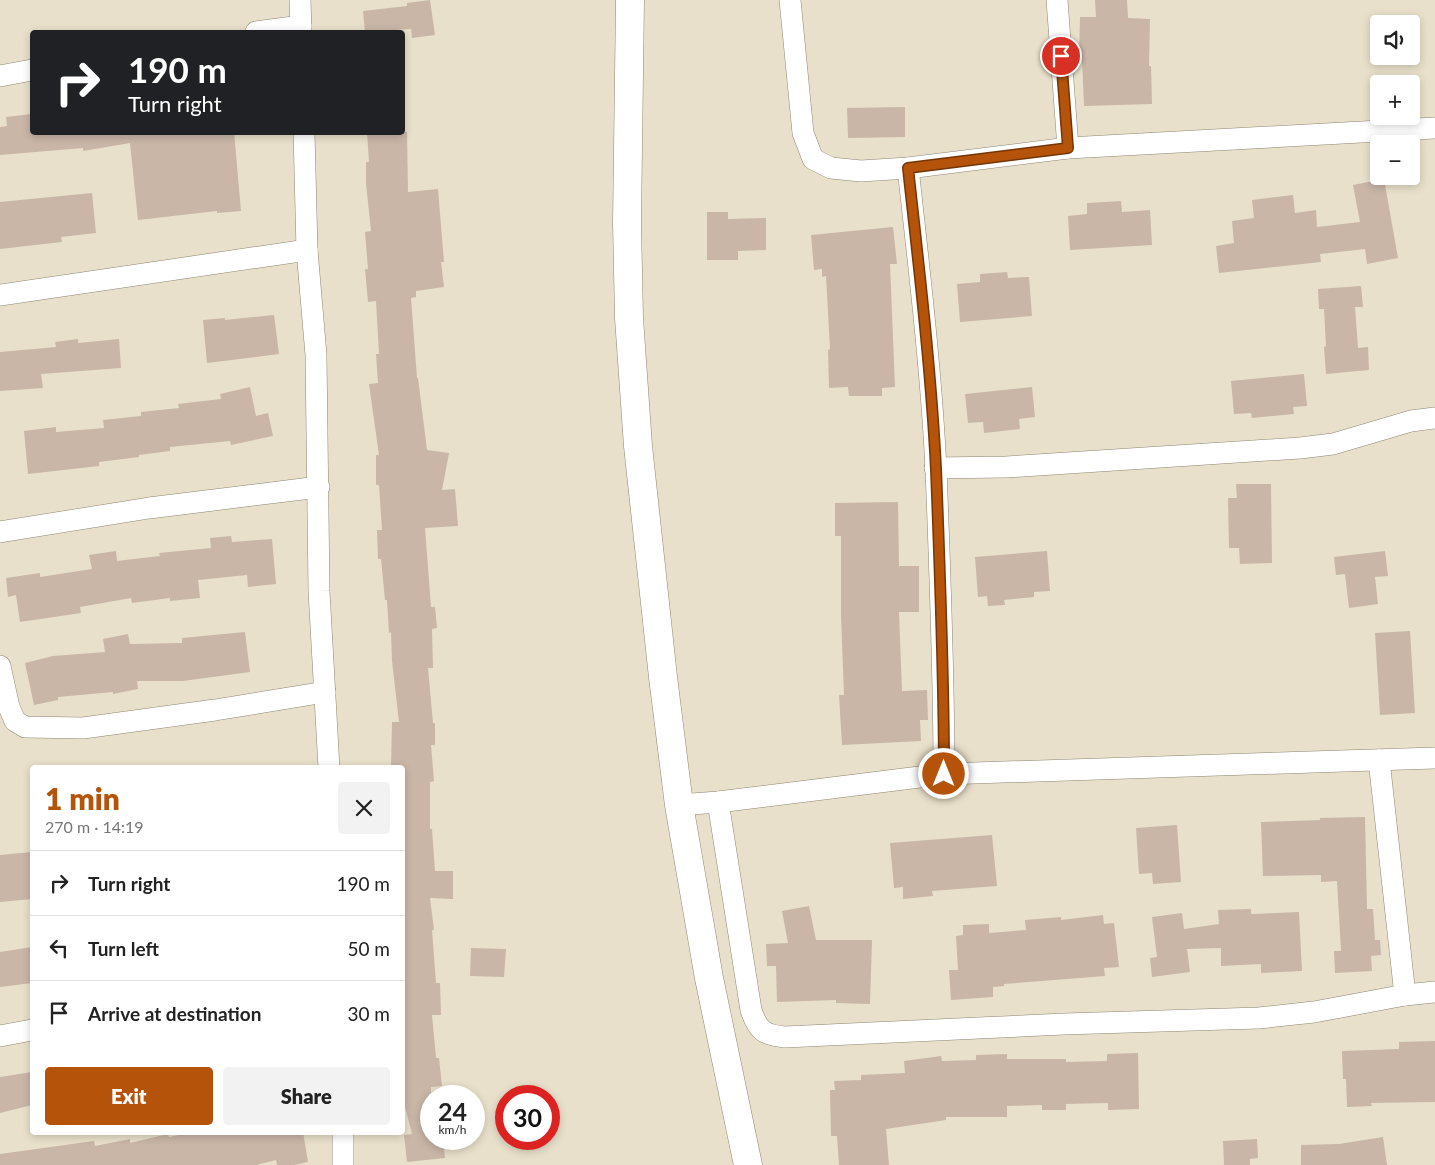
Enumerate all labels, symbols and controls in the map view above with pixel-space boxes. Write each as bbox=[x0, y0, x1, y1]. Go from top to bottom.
map controls bbox=[1370, 15, 1420, 185]
button: sound bbox=[1370, 15, 1420, 65]
pin bbox=[1040, 35, 1082, 77]
icon: arrive bbox=[1047, 42, 1075, 70]
text: 190 m bbox=[128, 48, 227, 90]
icon: right bbox=[45, 50, 110, 115]
button: + bbox=[1370, 75, 1420, 125]
text: Turn right bbox=[128, 90, 222, 117]
button: − bbox=[1370, 135, 1420, 185]
position arrow bbox=[917, 747, 969, 799]
text: 1 min bbox=[45, 780, 120, 816]
button: close bbox=[338, 782, 390, 834]
text: 270 m · 14:19 bbox=[45, 817, 144, 836]
icon: right bbox=[45, 869, 73, 897]
text: Turn right bbox=[88, 872, 170, 895]
text: 190 m bbox=[336, 872, 390, 895]
icon: left bbox=[45, 934, 73, 962]
text: Turn left bbox=[88, 937, 159, 960]
text: 50 m bbox=[347, 937, 390, 960]
icon: arrive bbox=[45, 999, 73, 1027]
text: Arrive at destination bbox=[88, 1002, 261, 1025]
text: 30 m bbox=[347, 1002, 390, 1025]
button: Exit bbox=[45, 1067, 213, 1125]
button: Share bbox=[223, 1067, 390, 1125]
speed limit sign: 30 bbox=[495, 1085, 560, 1150]
text: 24 bbox=[438, 1096, 467, 1126]
text: km/h bbox=[438, 1122, 467, 1137]

